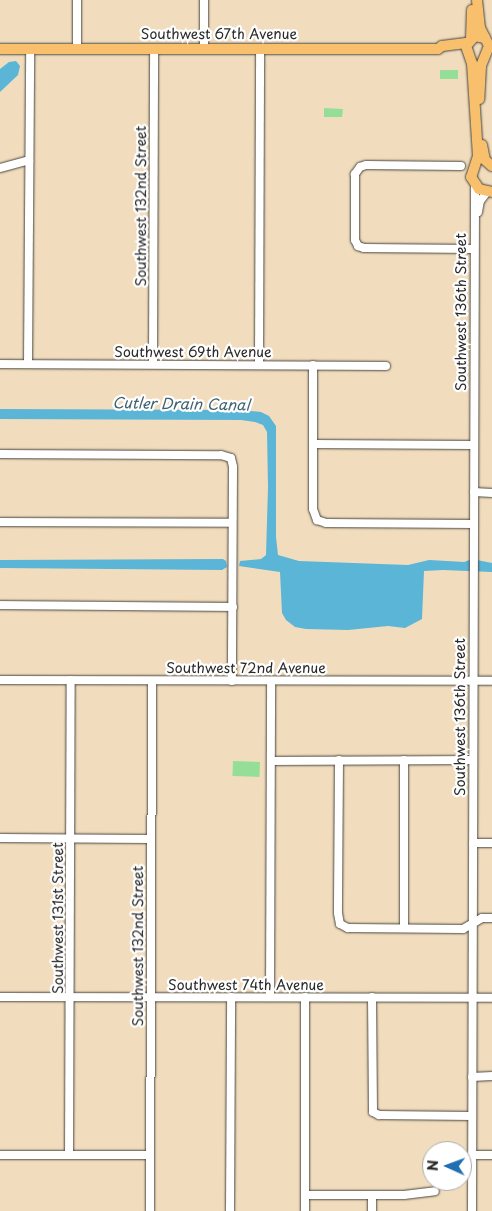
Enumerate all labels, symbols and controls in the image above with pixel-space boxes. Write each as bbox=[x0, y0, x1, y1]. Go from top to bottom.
street label: Southwest 67th Avenue bbox=[141, 26, 297, 42]
street label: Southwest 132nd Street bbox=[133, 126, 149, 286]
street label: Southwest 136th Street bbox=[453, 233, 469, 391]
street label: Southwest 69th Avenue bbox=[114, 344, 272, 360]
water label: Cutler Drain Canal bbox=[111, 393, 251, 413]
street label: Southwest 136th Street bbox=[452, 638, 468, 796]
street label: Southwest 72nd Avenue bbox=[166, 660, 326, 676]
street label: Southwest 131st Street bbox=[50, 841, 66, 995]
street label: Southwest 132nd Street bbox=[130, 866, 146, 1026]
street label: Southwest 74th Avenue bbox=[167, 977, 325, 993]
north arrow bbox=[422, 1141, 472, 1191]
text: N bbox=[422, 1160, 443, 1171]

